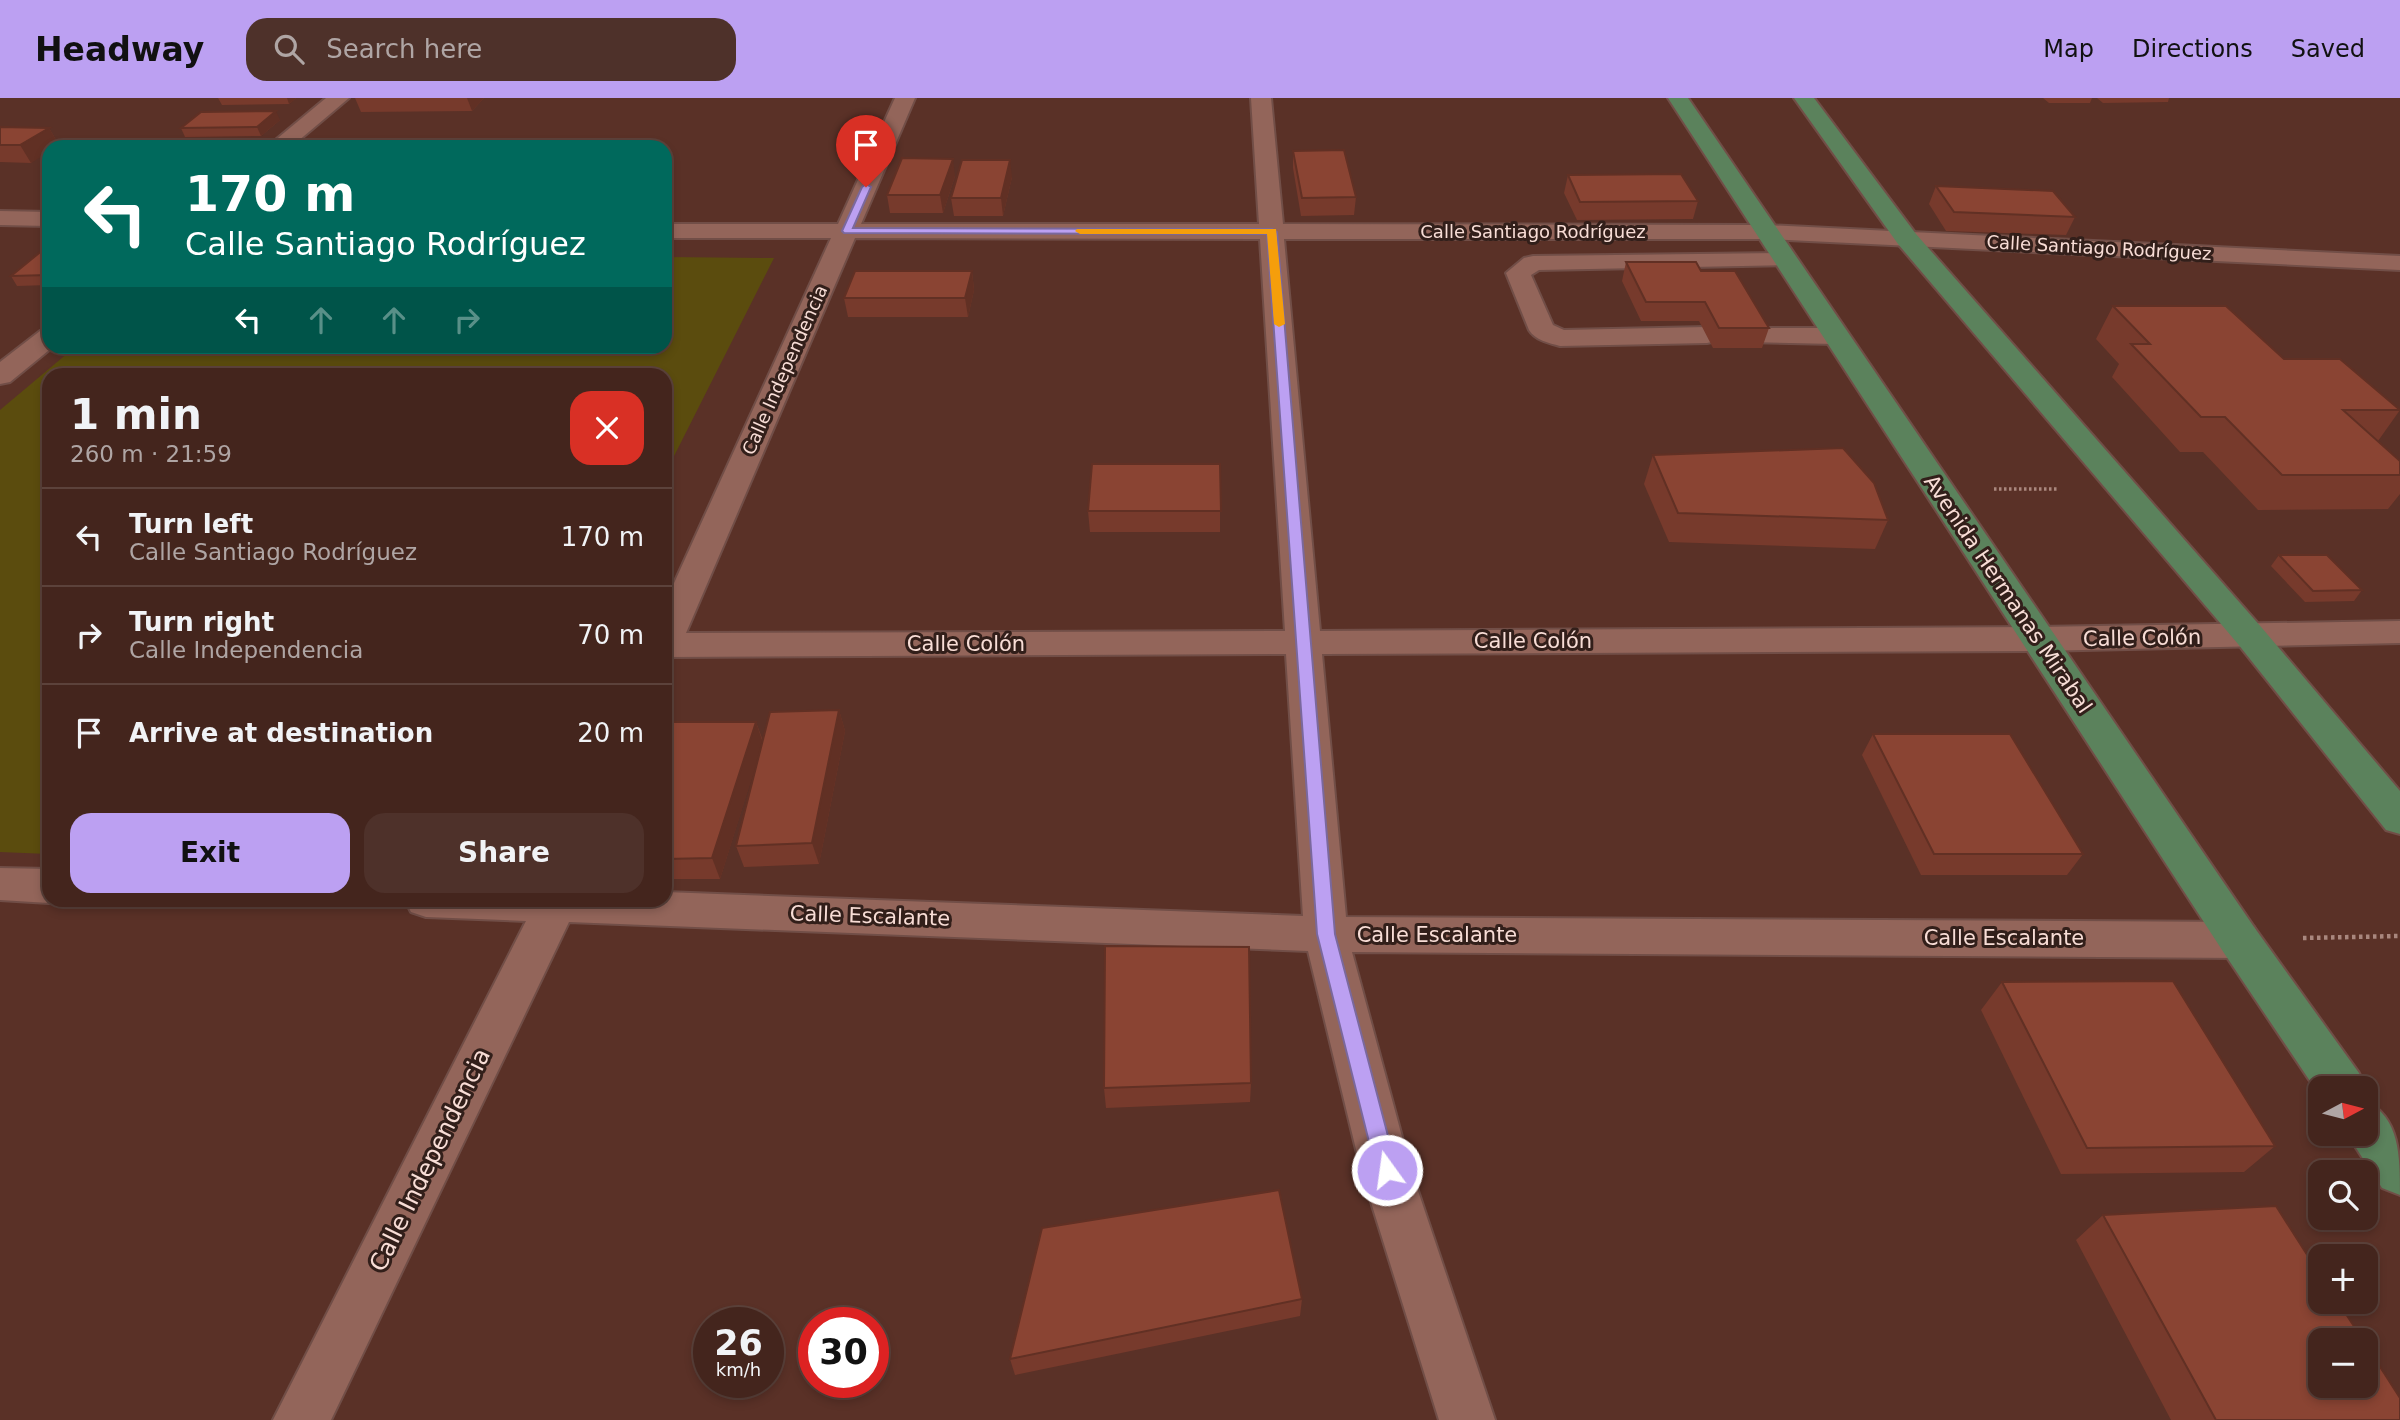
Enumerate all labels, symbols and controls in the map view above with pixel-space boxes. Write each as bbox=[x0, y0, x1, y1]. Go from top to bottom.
search box bbox=[246, 18, 736, 81]
text: Headway bbox=[35, 30, 204, 69]
icon: search bbox=[270, 30, 308, 68]
text: Search here bbox=[326, 34, 482, 64]
text: Map bbox=[2043, 35, 2094, 63]
text: Directions bbox=[2132, 35, 2253, 63]
text: Saved bbox=[2291, 35, 2365, 63]
pin bbox=[836, 115, 896, 187]
icon: arrive bbox=[847, 126, 885, 164]
text: 170 m bbox=[185, 166, 355, 223]
icon: left bbox=[70, 168, 161, 259]
street label: Calle Santiago Rodríguez bbox=[1420, 221, 1646, 242]
text: Calle Santiago Rodríguez bbox=[185, 225, 586, 263]
street label: Calle Santiago Rodríguez bbox=[1986, 231, 2212, 264]
street label: Calle Independencia bbox=[738, 282, 831, 458]
icon: left bbox=[229, 301, 267, 339]
icon: ahead bbox=[302, 301, 340, 339]
icon: ahead bbox=[375, 301, 413, 339]
icon: right bbox=[448, 301, 486, 339]
text: 1 min bbox=[70, 390, 202, 439]
button: close bbox=[570, 391, 644, 465]
text: 260 m · 21:59 bbox=[70, 441, 232, 467]
street label: Avenida Hermanas Mirabal bbox=[1919, 470, 2097, 718]
text: Turn left bbox=[129, 509, 253, 539]
icon: left bbox=[70, 518, 108, 556]
text: 170 m bbox=[561, 522, 644, 552]
text: Calle Santiago Rodríguez bbox=[129, 539, 417, 565]
text: Turn right bbox=[129, 607, 274, 637]
icon: right bbox=[70, 616, 108, 654]
text: 70 m bbox=[577, 620, 644, 650]
street label: Calle Colón bbox=[2083, 625, 2201, 651]
street label: Calle Colón bbox=[1474, 629, 1592, 653]
street label: Calle Colón bbox=[907, 632, 1025, 656]
text: Calle Independencia bbox=[129, 637, 363, 663]
icon: arrive bbox=[70, 714, 108, 752]
text: Arrive at destination bbox=[129, 718, 433, 748]
text: 20 m bbox=[577, 718, 644, 748]
button: Exit bbox=[70, 813, 350, 893]
button: Share bbox=[364, 813, 644, 893]
street label: Calle Escalante bbox=[789, 901, 951, 931]
street label: Calle Escalante bbox=[1357, 923, 1517, 947]
street label: Calle Escalante bbox=[1924, 926, 2084, 950]
street label: Calle Independencia bbox=[364, 1044, 496, 1276]
north arrow bbox=[2308, 1076, 2378, 1146]
map controls bbox=[2308, 1076, 2378, 1398]
position arrow bbox=[1350, 1133, 1424, 1207]
button: search bbox=[2308, 1160, 2378, 1230]
button: + bbox=[2308, 1244, 2378, 1314]
speed limit sign: 30 bbox=[798, 1307, 889, 1398]
text: 26 bbox=[714, 1323, 763, 1363]
button: − bbox=[2308, 1328, 2378, 1398]
text: km/h bbox=[716, 1359, 761, 1380]

